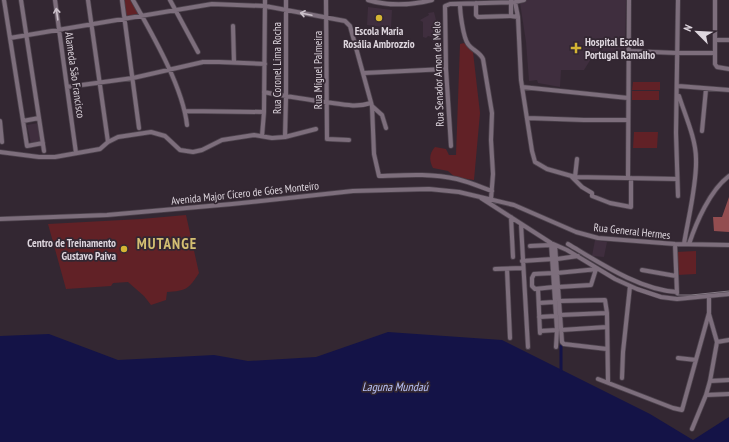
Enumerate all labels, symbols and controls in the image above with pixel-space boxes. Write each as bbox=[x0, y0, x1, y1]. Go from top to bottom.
one-way arrow bbox=[53, 8, 61, 21]
one-way arrow bbox=[300, 10, 313, 18]
north arrow bbox=[677, 12, 717, 52]
marker: Escola Maria Rosália Ambrozzio bbox=[374, 13, 384, 23]
street label: Rua Senador Arnon de Melo bbox=[429, 21, 447, 127]
street label: Rua Coronel Lima Rocha bbox=[270, 22, 284, 114]
text: N bbox=[680, 22, 695, 33]
place label: Escola Maria Rosália Ambrozzio bbox=[343, 24, 415, 51]
street label: Alameda São Francisco bbox=[62, 31, 88, 119]
street label: Rua Miguel Palmeira bbox=[311, 31, 325, 109]
place label: Hospital Escola Portugal Ramalho bbox=[585, 35, 655, 62]
marker: Hospital Escola Portugal Ramalho bbox=[570, 42, 582, 54]
street label: Avenida Major Cícero de Góes Monteiro bbox=[170, 178, 320, 208]
street label: Rua General Hermes bbox=[593, 220, 671, 242]
district label: MUTANGE bbox=[137, 234, 197, 253]
place label: Centro de Treinamento Gustavo Paiva bbox=[27, 236, 116, 263]
marker: Centro de Treinamento Gustavo Paiva bbox=[119, 244, 129, 254]
water label: Laguna Mundaú bbox=[362, 379, 429, 394]

